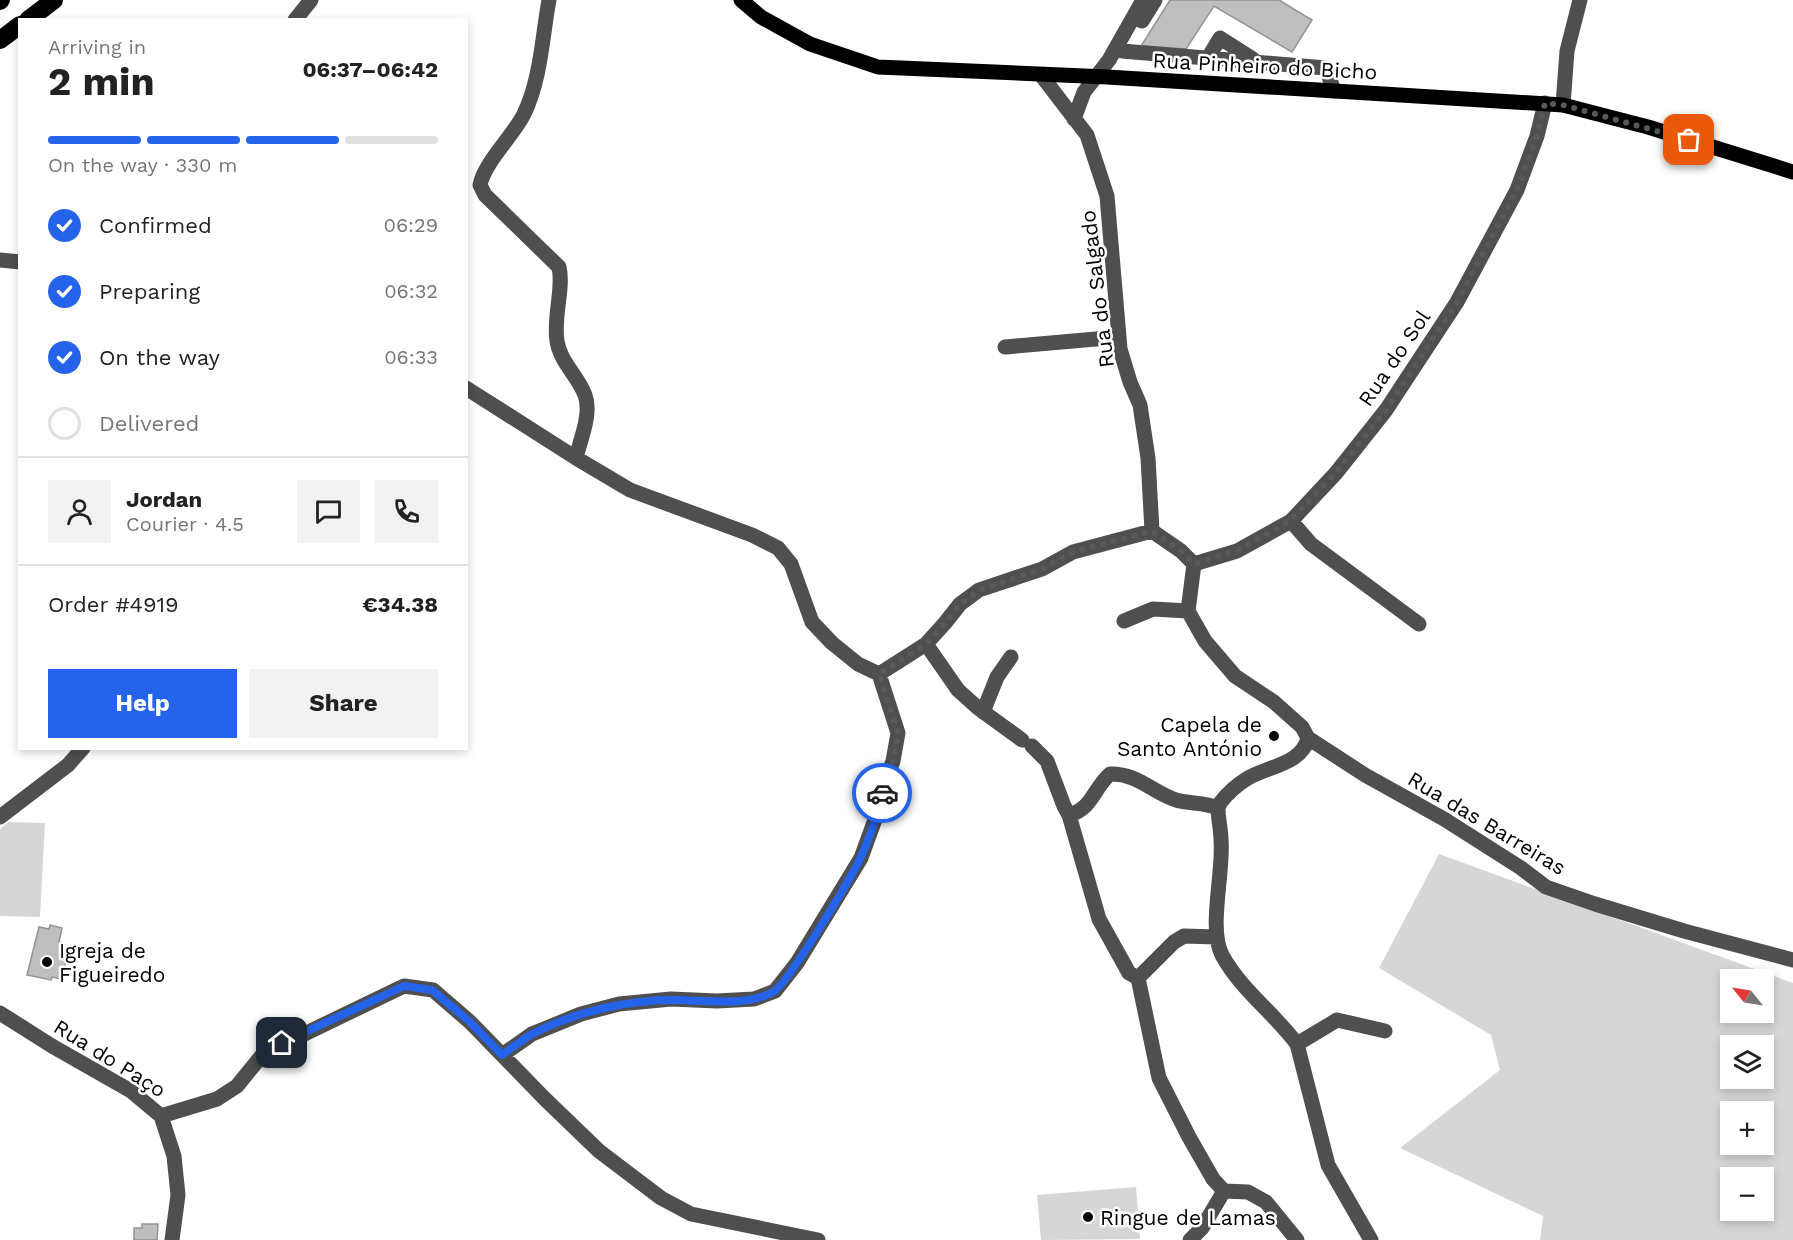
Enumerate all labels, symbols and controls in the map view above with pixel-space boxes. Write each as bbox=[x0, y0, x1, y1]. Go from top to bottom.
text: Arriving in bbox=[48, 35, 146, 59]
street label: Rua Pinheiro do Bicho bbox=[1152, 48, 1378, 84]
text: 06:37–06:42 bbox=[302, 57, 438, 82]
text: 2 min bbox=[48, 59, 155, 104]
pin bbox=[1663, 114, 1714, 165]
icon: bag bbox=[1672, 123, 1705, 156]
text: On the way · 330 m bbox=[48, 153, 237, 177]
icon: check bbox=[48, 209, 81, 242]
street label: Rua do Salgado bbox=[1075, 209, 1119, 369]
text: Confirmed bbox=[99, 213, 212, 238]
text: 06:29 bbox=[383, 213, 438, 237]
icon: check bbox=[48, 275, 81, 308]
text: Preparing bbox=[99, 279, 200, 304]
text: 06:32 bbox=[384, 279, 438, 303]
street label: Rua do Sol bbox=[1353, 305, 1436, 411]
icon: check bbox=[48, 341, 81, 374]
text: On the way bbox=[99, 345, 220, 370]
text: 06:33 bbox=[384, 345, 438, 369]
text: Delivered bbox=[99, 411, 199, 436]
button: person bbox=[48, 480, 111, 543]
button: chat bbox=[297, 480, 360, 543]
button: phone bbox=[375, 480, 438, 543]
text: Jordan bbox=[126, 487, 202, 512]
text: Courier · 4.5 bbox=[126, 512, 244, 536]
text: Order #4919 bbox=[48, 592, 179, 617]
text: €34.38 bbox=[362, 592, 438, 617]
button: Help bbox=[48, 669, 237, 738]
button: Share bbox=[249, 669, 438, 738]
place label: Capela de Santo António bbox=[1117, 712, 1262, 761]
marker: Capela de Santo António bbox=[1267, 729, 1281, 743]
courier bbox=[852, 763, 912, 823]
street label: Rua das Barreiras bbox=[1403, 766, 1571, 880]
icon: car bbox=[866, 777, 899, 810]
place label: Igreja de Figueiredo bbox=[59, 938, 165, 987]
marker: Igreja de Figueiredo bbox=[40, 955, 54, 969]
north arrow bbox=[1720, 969, 1774, 1023]
map controls bbox=[1720, 969, 1774, 1221]
street label: Rua do Paço bbox=[49, 1014, 171, 1102]
pin bbox=[256, 1017, 307, 1068]
icon: home bbox=[265, 1026, 298, 1059]
button: layers bbox=[1720, 1035, 1774, 1089]
button: + bbox=[1720, 1101, 1774, 1155]
button: − bbox=[1720, 1167, 1774, 1221]
place label: Ringue de Lamas bbox=[1100, 1205, 1276, 1230]
marker: Ringue de Lamas bbox=[1081, 1210, 1095, 1224]

